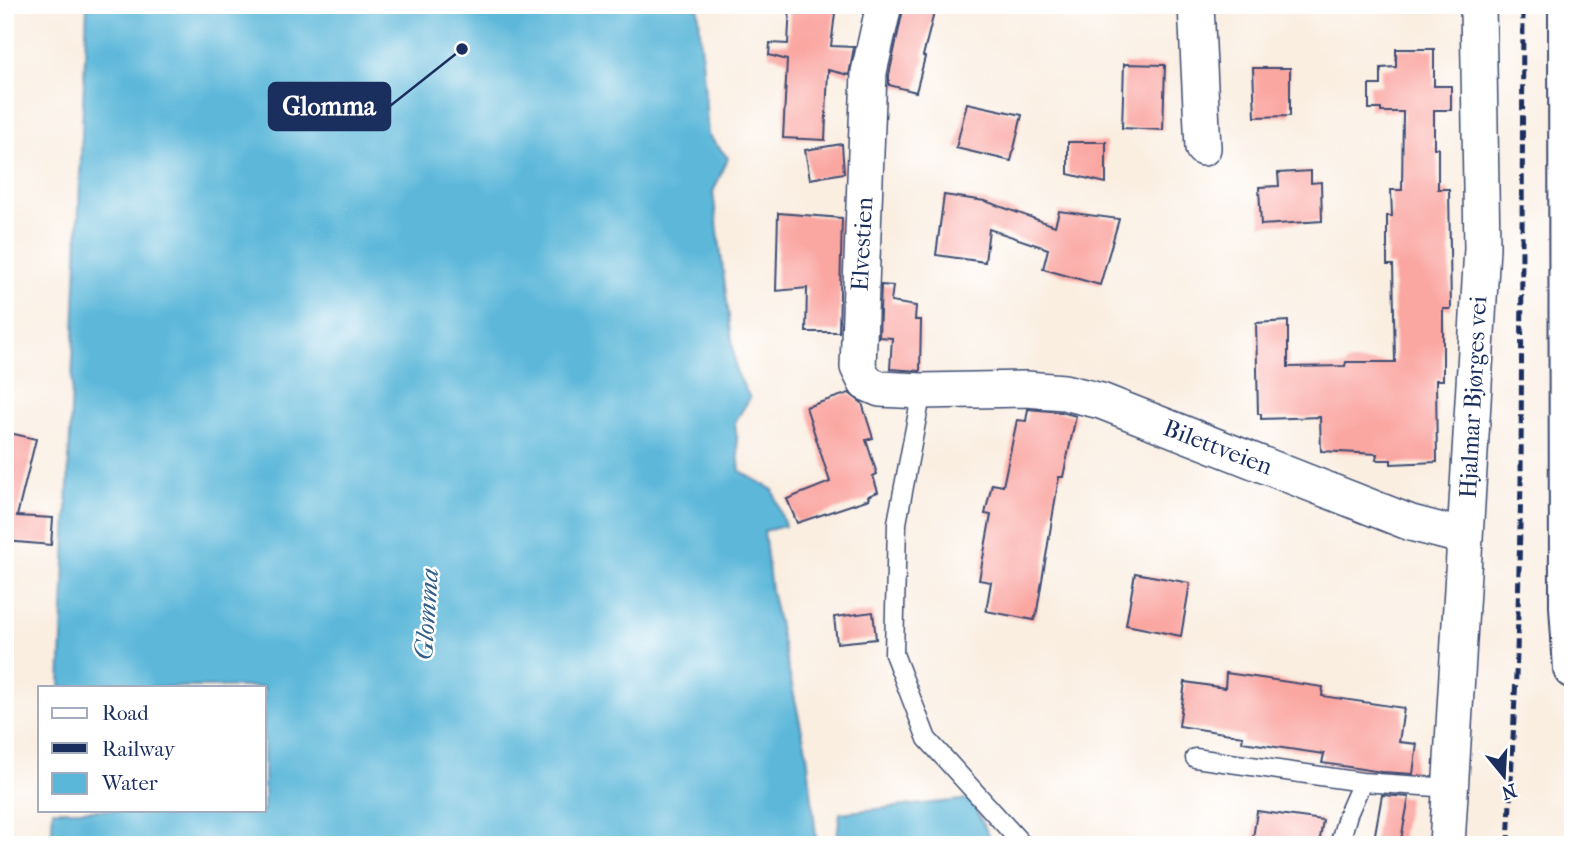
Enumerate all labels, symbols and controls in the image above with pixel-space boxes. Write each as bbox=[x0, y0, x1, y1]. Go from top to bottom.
callout: Glomma bbox=[269, 83, 390, 130]
text: Glomma bbox=[282, 91, 377, 122]
street label: Elvestien bbox=[846, 196, 878, 292]
street label: Hjalmar Bjørges vei bbox=[1454, 295, 1492, 499]
street label: Bilettveien bbox=[1160, 413, 1276, 481]
water label: Glomma bbox=[408, 567, 445, 661]
legend bbox=[38, 686, 266, 812]
text: Road bbox=[102, 701, 149, 725]
text: Railway bbox=[102, 737, 176, 761]
north arrow bbox=[1470, 742, 1540, 812]
text: Water bbox=[101, 771, 158, 795]
text: N bbox=[1498, 779, 1519, 804]

